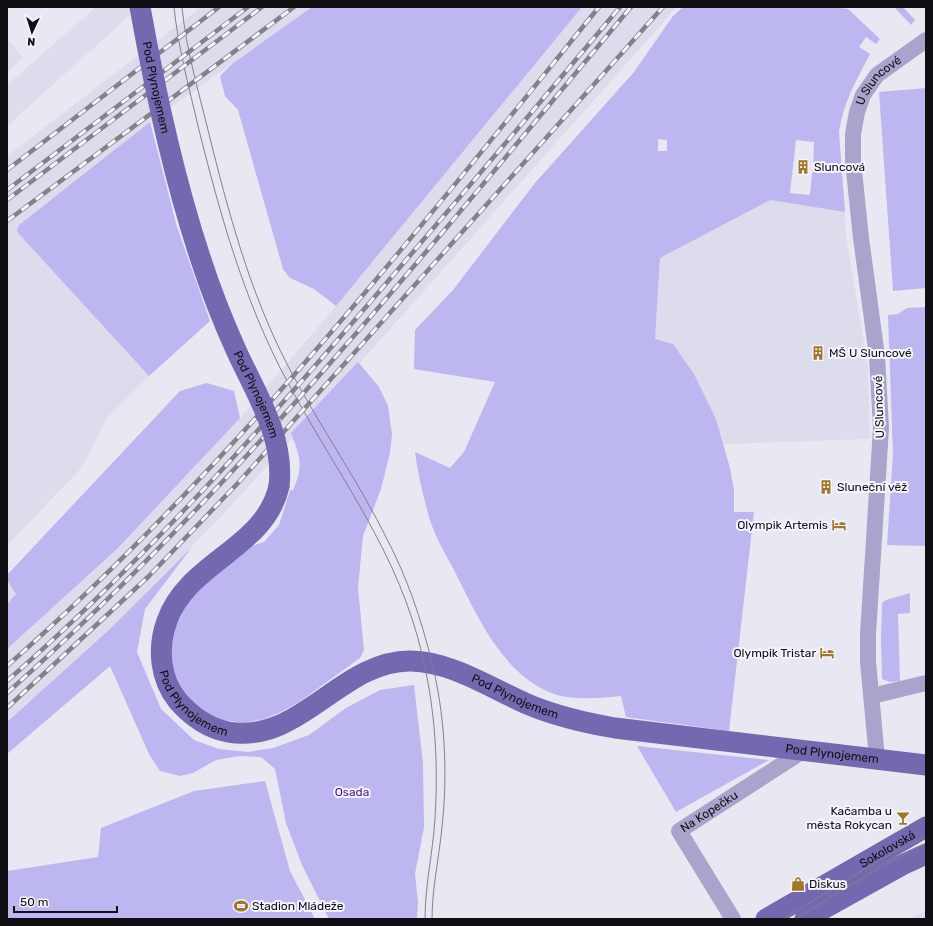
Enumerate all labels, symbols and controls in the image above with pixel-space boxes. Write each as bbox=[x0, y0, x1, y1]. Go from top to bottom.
north arrow bbox=[12, 12, 52, 52]
text: N bbox=[27, 35, 36, 48]
street label: Pod Plynojemem bbox=[139, 40, 172, 135]
street label: U Sluncové bbox=[853, 53, 904, 107]
building icon: Sluncová bbox=[795, 159, 811, 175]
place label: Sluncová bbox=[814, 160, 865, 174]
building icon: MŠ U Sluncové bbox=[810, 345, 826, 361]
place label: MŠ U Sluncové bbox=[829, 346, 912, 360]
street label: Pod Plynojemem bbox=[230, 349, 281, 440]
street label: U Sluncové bbox=[871, 375, 887, 439]
building icon: Sluneční věž bbox=[818, 479, 834, 495]
place label: Sluneční věž bbox=[837, 480, 907, 494]
hotel icon: Olympik Artemis bbox=[831, 517, 847, 533]
place label: Olympik Artemis bbox=[737, 518, 828, 532]
hotel icon: Olympik Tristar bbox=[819, 645, 835, 661]
place label: Olympik Tristar bbox=[733, 646, 816, 660]
street label: Pod Plynojemem bbox=[156, 669, 230, 739]
street label: Pod Plynojemem bbox=[469, 671, 560, 722]
street label: Pod Plynojemem bbox=[785, 741, 880, 766]
park label: Osada bbox=[335, 785, 369, 799]
street label: Na Kopečku bbox=[678, 788, 740, 835]
place label: Kačamba u města Rokycan bbox=[806, 804, 892, 832]
bar icon: Kačamba u města Rokycan bbox=[895, 810, 911, 826]
street label: Sokolovská bbox=[857, 828, 918, 871]
shop icon: Diskus bbox=[790, 876, 806, 892]
place label: Diskus bbox=[809, 877, 846, 891]
scale bar bbox=[14, 888, 117, 914]
text: 50 m bbox=[20, 895, 48, 909]
sports icon: Stadion Mládeže bbox=[233, 898, 249, 914]
place label: Stadion Mládeže bbox=[252, 899, 344, 913]

